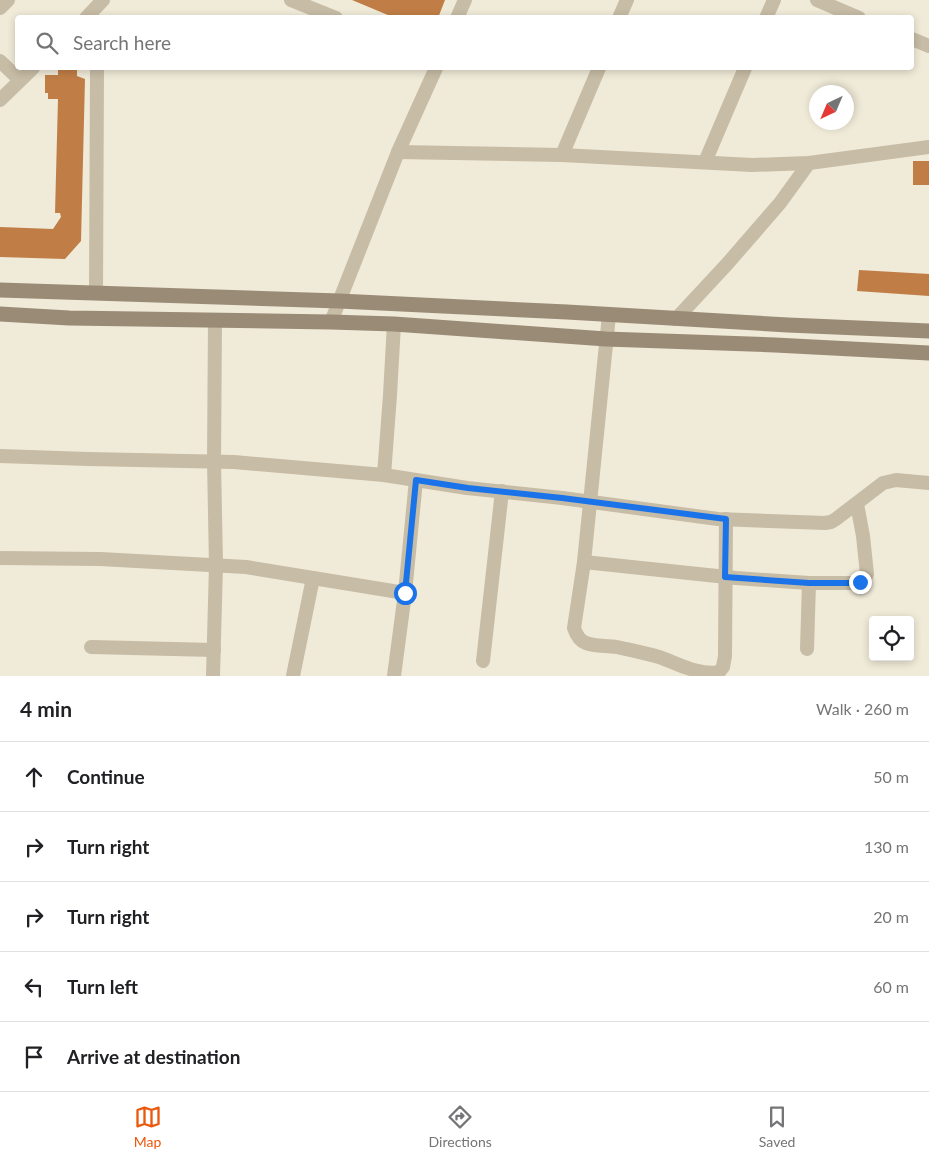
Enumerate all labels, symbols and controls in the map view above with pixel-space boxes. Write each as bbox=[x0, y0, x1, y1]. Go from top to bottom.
search box bbox=[15, 15, 914, 70]
icon: search bbox=[33, 29, 61, 57]
text: Search here bbox=[73, 31, 171, 54]
north arrow bbox=[809, 85, 854, 130]
route end bbox=[849, 571, 872, 594]
route start bbox=[394, 582, 417, 605]
map controls bbox=[869, 616, 914, 661]
button: locate bbox=[869, 616, 914, 661]
text: 4 min bbox=[20, 696, 72, 721]
text: Walk · 260 m bbox=[816, 699, 909, 718]
icon: ahead bbox=[20, 763, 48, 791]
text: Continue bbox=[67, 765, 145, 788]
text: 50 m bbox=[873, 767, 909, 786]
icon: right bbox=[20, 833, 48, 861]
text: Turn right bbox=[67, 835, 149, 858]
text: 130 m bbox=[864, 837, 909, 856]
icon: right bbox=[20, 903, 48, 931]
text: Turn right bbox=[67, 905, 149, 928]
text: 20 m bbox=[873, 907, 909, 926]
icon: left bbox=[20, 973, 48, 1001]
text: Turn left bbox=[67, 975, 138, 998]
text: 60 m bbox=[873, 977, 909, 996]
icon: arrive bbox=[20, 1043, 48, 1071]
text: Arrive at destination bbox=[67, 1045, 240, 1068]
tab: Map bbox=[134, 1103, 162, 1150]
tab: Directions bbox=[429, 1103, 492, 1150]
tab: Saved bbox=[759, 1103, 795, 1150]

